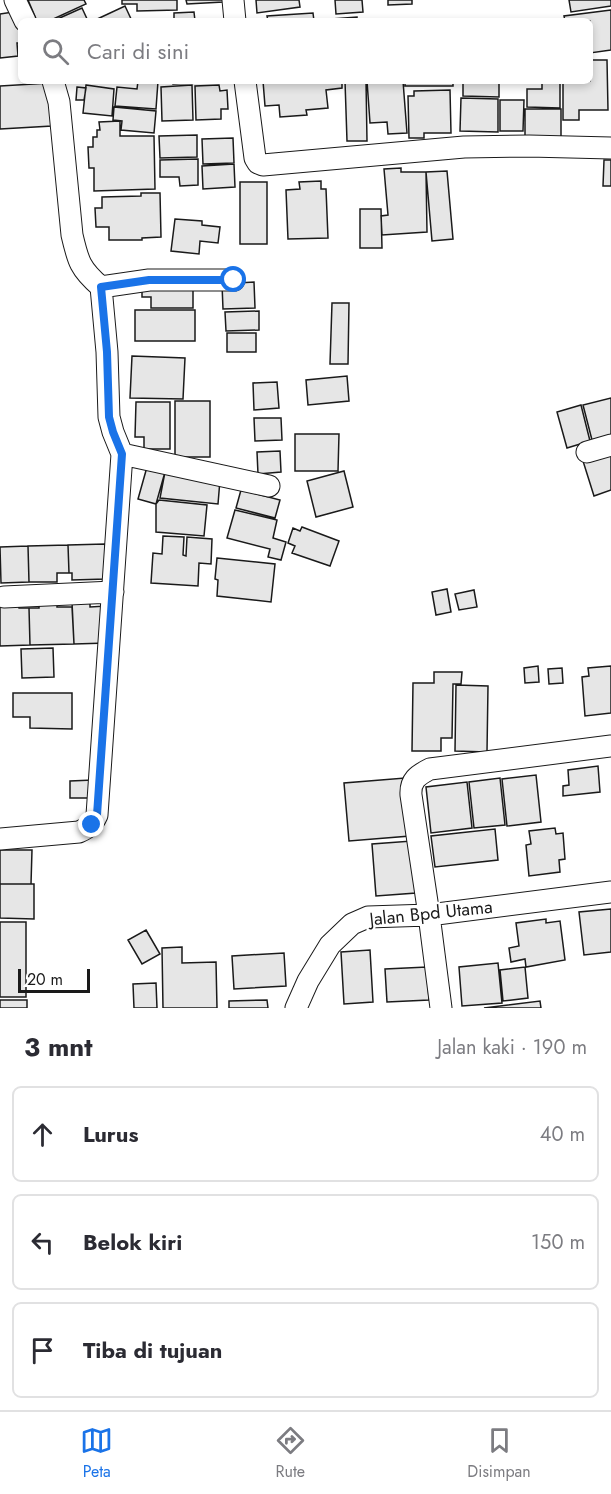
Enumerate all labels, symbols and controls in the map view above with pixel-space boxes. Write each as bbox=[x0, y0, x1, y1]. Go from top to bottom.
search box bbox=[18, 18, 593, 84]
icon: search bbox=[39, 35, 72, 68]
text: Cari di sini bbox=[87, 35, 189, 67]
route start bbox=[220, 266, 246, 292]
route end bbox=[78, 811, 104, 837]
street label: Jalan Bpd Utama bbox=[366, 894, 494, 933]
scale bar bbox=[18, 966, 90, 994]
text: 20 m bbox=[27, 968, 63, 991]
text: 3 mnt bbox=[24, 1028, 92, 1066]
text: Jalan kaki · 190 m bbox=[437, 1033, 587, 1062]
icon: ahead bbox=[26, 1118, 59, 1151]
text: Lurus bbox=[83, 1118, 139, 1150]
text: 40 m bbox=[540, 1120, 585, 1149]
icon: left bbox=[26, 1226, 59, 1259]
text: Belok kiri bbox=[83, 1226, 182, 1258]
text: 150 m bbox=[531, 1228, 585, 1257]
icon: arrive bbox=[26, 1334, 59, 1367]
text: Tiba di tujuan bbox=[83, 1334, 222, 1366]
tab: Peta bbox=[80, 1424, 113, 1483]
tab: Rute bbox=[274, 1424, 307, 1483]
tab: Disimpan bbox=[467, 1424, 531, 1483]

